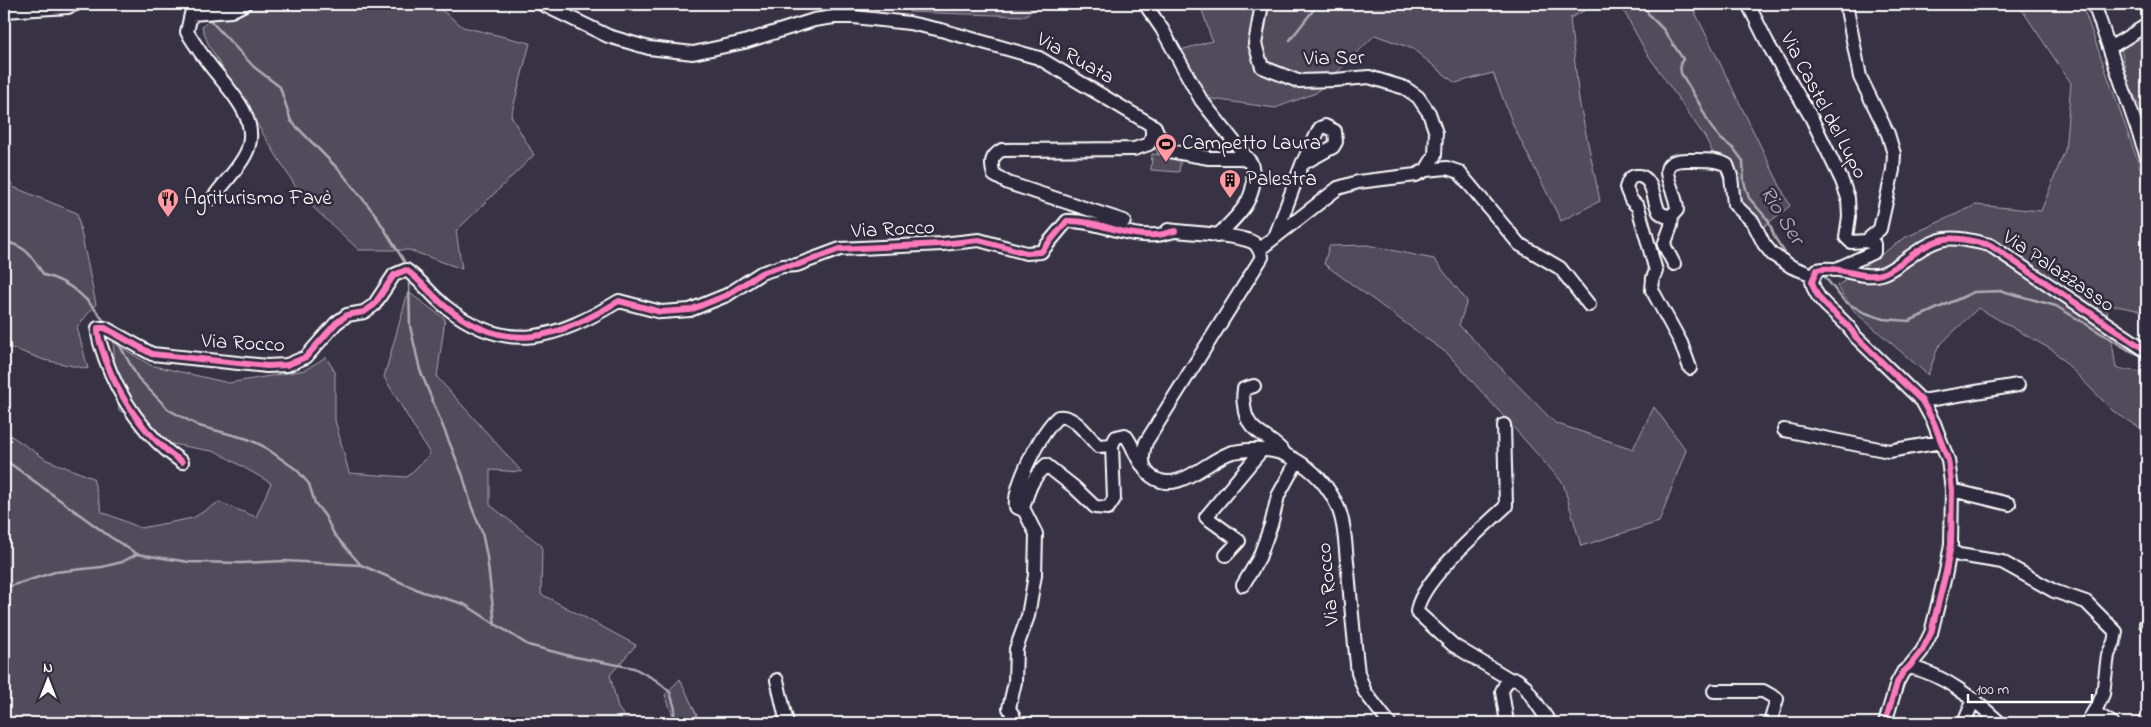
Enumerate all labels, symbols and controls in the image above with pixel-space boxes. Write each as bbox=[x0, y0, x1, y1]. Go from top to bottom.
street label: Via Ruata bbox=[1030, 25, 1119, 93]
street label: Via Castel del Lupo bbox=[1771, 26, 1874, 185]
street label: Via Ser bbox=[1302, 43, 1365, 75]
place label: Campetto Laura bbox=[1182, 129, 1321, 159]
sports icon: Campetto Laura bbox=[1154, 132, 1178, 163]
place label: Palestra bbox=[1246, 165, 1317, 195]
building icon: Palestra bbox=[1218, 168, 1242, 199]
water label: Rio Ser bbox=[1751, 180, 1813, 254]
place label: Agriturismo Favè bbox=[184, 184, 332, 216]
restaurant icon: Agriturismo Favè bbox=[156, 187, 180, 218]
street label: Via Rocco bbox=[850, 213, 935, 247]
street label: Via Palazzasso bbox=[1995, 223, 2120, 321]
street label: Via Rocco bbox=[200, 327, 285, 361]
street label: Via Rocco bbox=[1310, 541, 1348, 628]
north arrow bbox=[22, 654, 72, 704]
text: N bbox=[43, 658, 53, 679]
scale bar bbox=[1968, 672, 2092, 704]
text: 100 m bbox=[1976, 679, 2009, 701]

